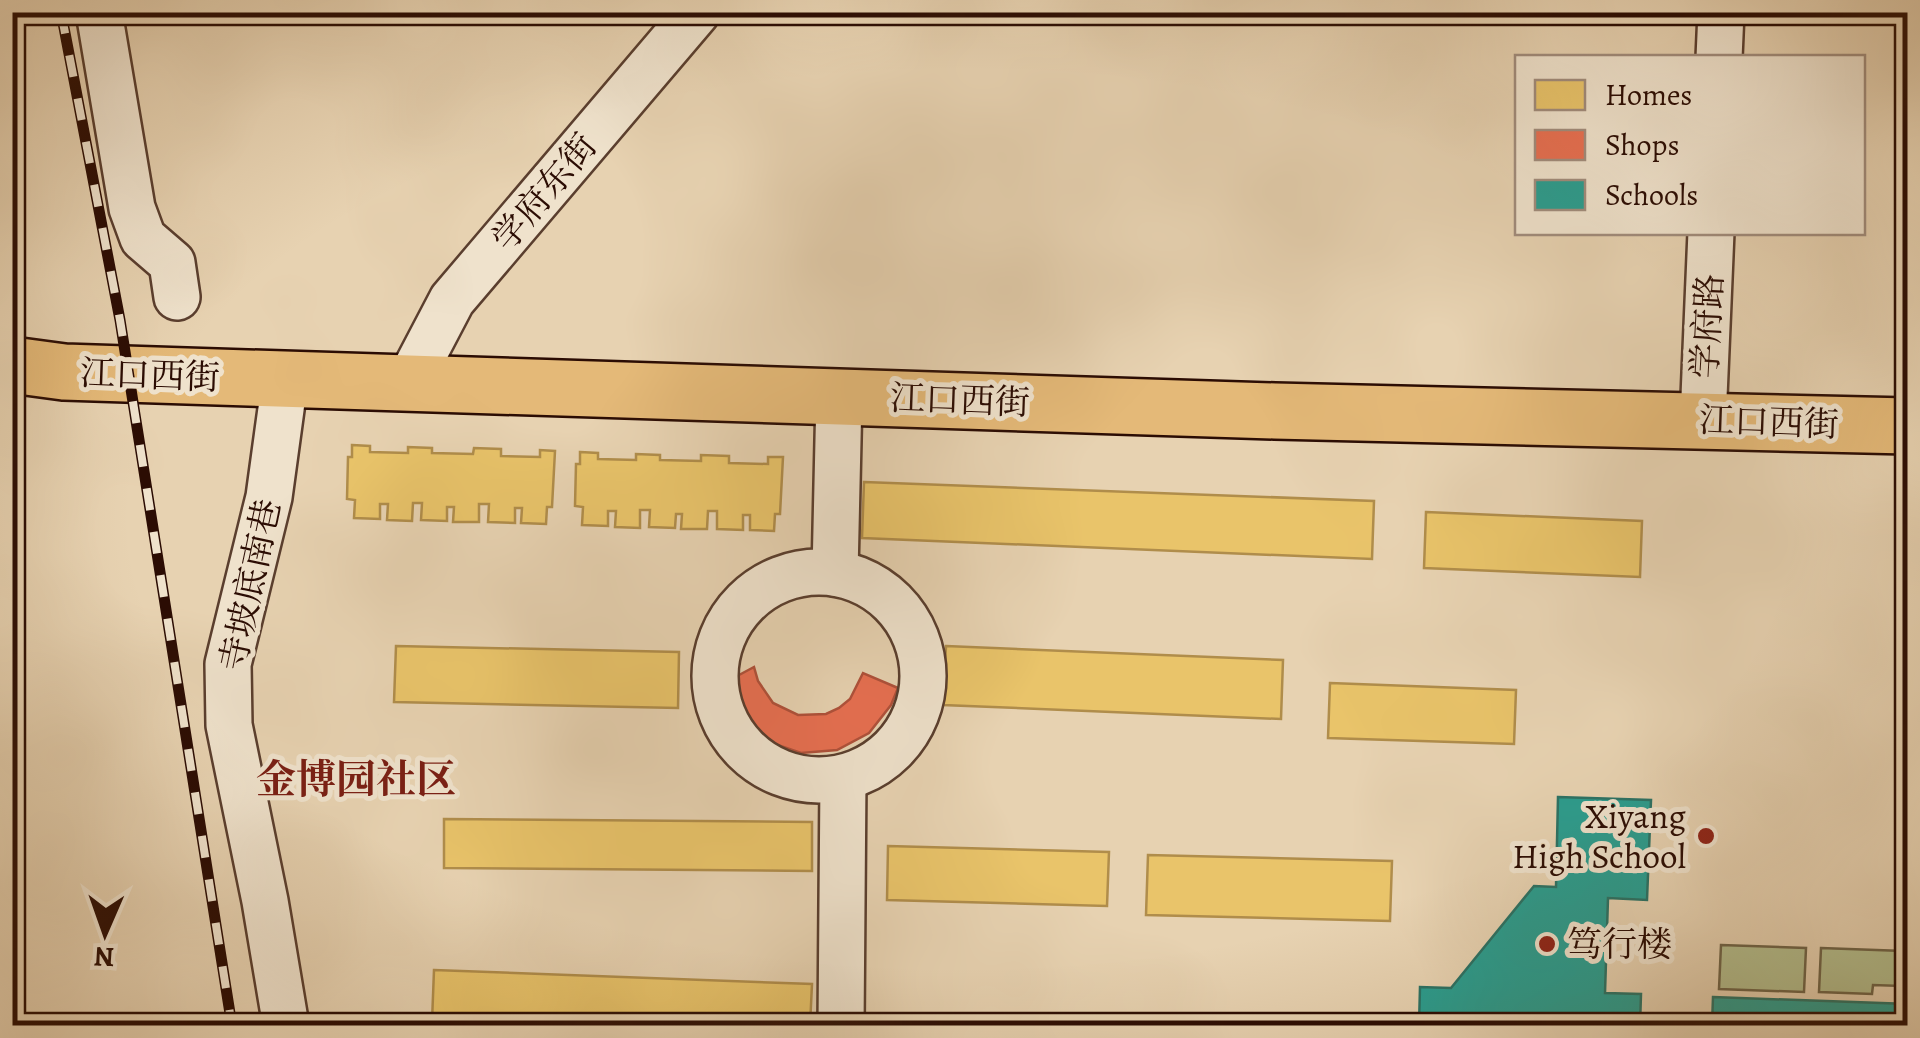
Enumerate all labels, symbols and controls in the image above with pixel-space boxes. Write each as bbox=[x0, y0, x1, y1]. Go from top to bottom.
legend bbox=[1515, 55, 1865, 235]
text: Homes bbox=[1605, 75, 1692, 115]
street label: 学府东街 bbox=[481, 123, 607, 261]
text: Shops bbox=[1605, 125, 1679, 165]
text: Schools bbox=[1605, 175, 1698, 215]
street label: 学府路 bbox=[1680, 272, 1734, 380]
street label: 江口西街 bbox=[79, 349, 221, 401]
street label: 江口西街 bbox=[889, 374, 1031, 426]
street label: 江口西街 bbox=[1698, 396, 1840, 448]
street label: 寺坡底南巷 bbox=[208, 494, 292, 676]
district label: 金博园社区 bbox=[256, 752, 456, 807]
place label: Xiyang High School bbox=[1512, 792, 1686, 880]
marker: Xiyang High School bbox=[1695, 825, 1717, 847]
north arrow bbox=[55, 883, 155, 983]
place label: 笃行楼 bbox=[1567, 920, 1672, 968]
marker: 笃行楼 bbox=[1536, 933, 1558, 955]
text: N bbox=[93, 938, 115, 976]

